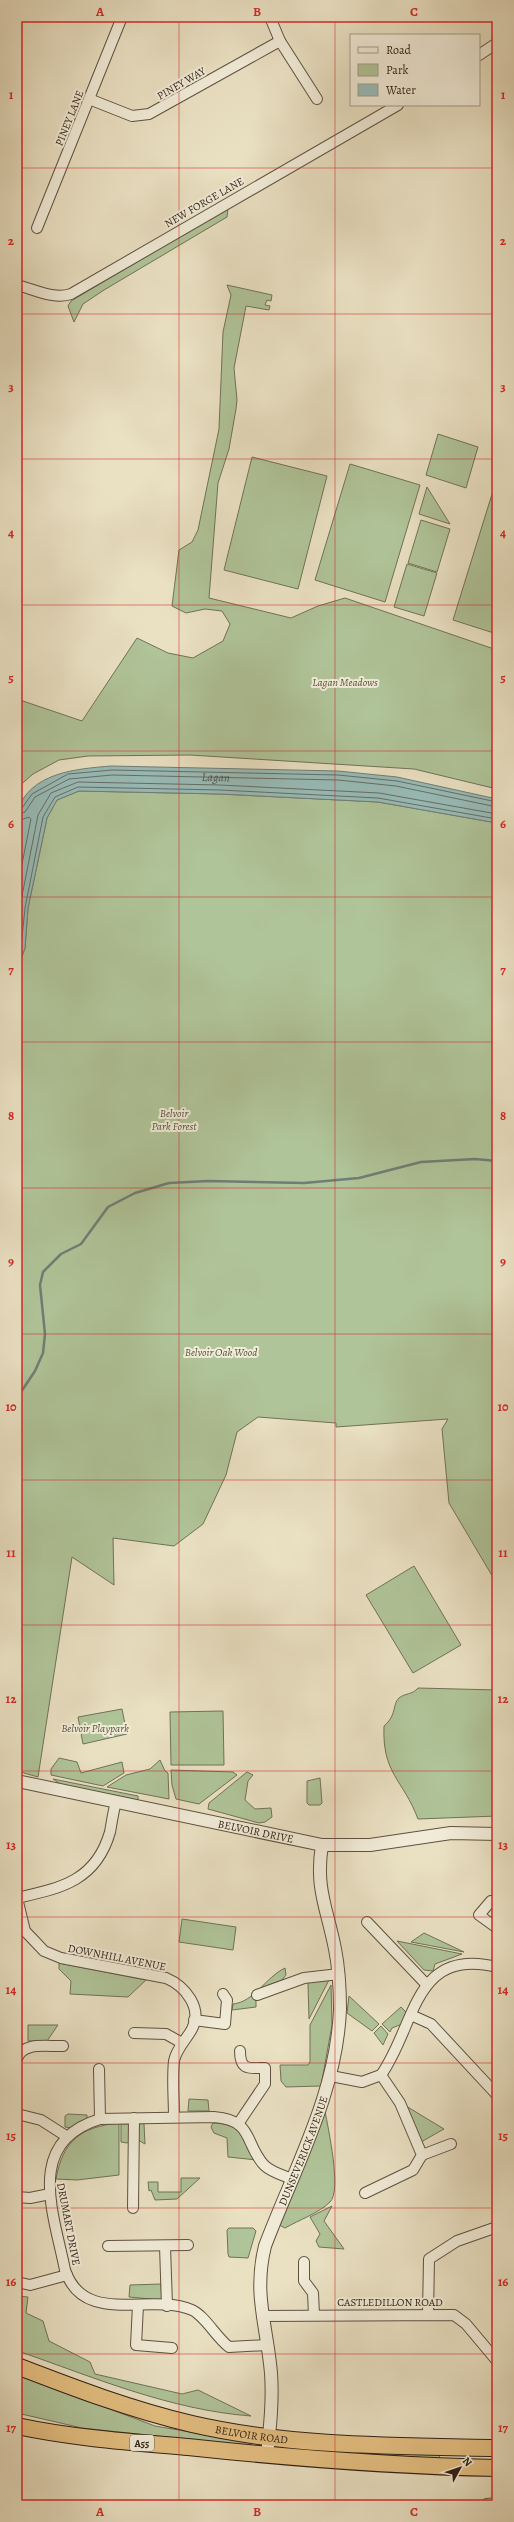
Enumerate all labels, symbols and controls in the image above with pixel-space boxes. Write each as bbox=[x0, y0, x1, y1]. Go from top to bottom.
text: A bbox=[95, 3, 105, 20]
text: B bbox=[253, 3, 261, 20]
text: C bbox=[410, 3, 418, 20]
legend bbox=[350, 34, 480, 106]
text: Road bbox=[386, 42, 412, 58]
text: Park bbox=[386, 62, 409, 78]
street label: PINEY WAY bbox=[154, 63, 209, 103]
text: Water bbox=[385, 82, 416, 98]
text: 1 bbox=[9, 86, 14, 103]
text: 1 bbox=[501, 86, 506, 103]
street label: PINEY LANE bbox=[51, 88, 87, 148]
street label: NEW FORGE LANE bbox=[162, 174, 247, 231]
text: 2 bbox=[8, 232, 15, 249]
text: 2 bbox=[500, 232, 507, 249]
text: 3 bbox=[8, 378, 14, 395]
text: 3 bbox=[500, 378, 506, 395]
text: 4 bbox=[8, 524, 14, 541]
text: 4 bbox=[500, 524, 506, 541]
text: 5 bbox=[8, 669, 14, 686]
text: 5 bbox=[500, 669, 506, 686]
park label: Lagan Meadows bbox=[312, 675, 378, 690]
water label: Lagan bbox=[201, 769, 230, 786]
text: 6 bbox=[8, 815, 14, 832]
text: 6 bbox=[500, 815, 506, 832]
text: 7 bbox=[8, 961, 14, 978]
text: 7 bbox=[500, 961, 506, 978]
park label: Belvoir Park Forest bbox=[152, 1106, 197, 1134]
text: 8 bbox=[8, 1107, 14, 1124]
text: 8 bbox=[500, 1107, 506, 1124]
text: 9 bbox=[8, 1253, 14, 1270]
text: 9 bbox=[500, 1253, 506, 1270]
park label: Belvoir Oak Wood bbox=[185, 1345, 257, 1360]
text: 10 bbox=[5, 1398, 17, 1415]
text: 10 bbox=[497, 1398, 509, 1415]
text: 11 bbox=[6, 1544, 16, 1561]
text: 11 bbox=[498, 1544, 508, 1561]
text: 12 bbox=[6, 1690, 17, 1707]
text: 12 bbox=[498, 1690, 509, 1707]
park label: Belvoir Playpark bbox=[61, 1721, 129, 1736]
street label: BELVOIR DRIVE bbox=[217, 1816, 295, 1847]
text: 13 bbox=[6, 1836, 17, 1853]
text: 13 bbox=[498, 1836, 509, 1853]
street label: DOWNHILL AVENUE bbox=[67, 1941, 167, 1974]
text: 14 bbox=[6, 1981, 16, 1998]
text: 14 bbox=[498, 1981, 508, 1998]
street label: DUNSEVERICK AVENUE bbox=[275, 2094, 332, 2208]
text: 15 bbox=[6, 2127, 17, 2144]
text: 15 bbox=[498, 2127, 509, 2144]
street label: DRUMART DRIVE bbox=[53, 2181, 84, 2267]
text: 16 bbox=[6, 2273, 16, 2290]
text: 16 bbox=[498, 2273, 508, 2290]
street label: CASTLEDILLON ROAD bbox=[337, 2295, 443, 2310]
text: 17 bbox=[6, 2419, 17, 2436]
text: 17 bbox=[498, 2419, 509, 2436]
street label: BELVOIR ROAD bbox=[214, 2422, 289, 2447]
road number: A55 bbox=[130, 2435, 154, 2451]
north arrow bbox=[440, 2448, 480, 2488]
text: N bbox=[459, 2454, 476, 2470]
text: A bbox=[95, 2503, 105, 2520]
text: B bbox=[253, 2503, 261, 2520]
text: C bbox=[410, 2503, 418, 2520]

